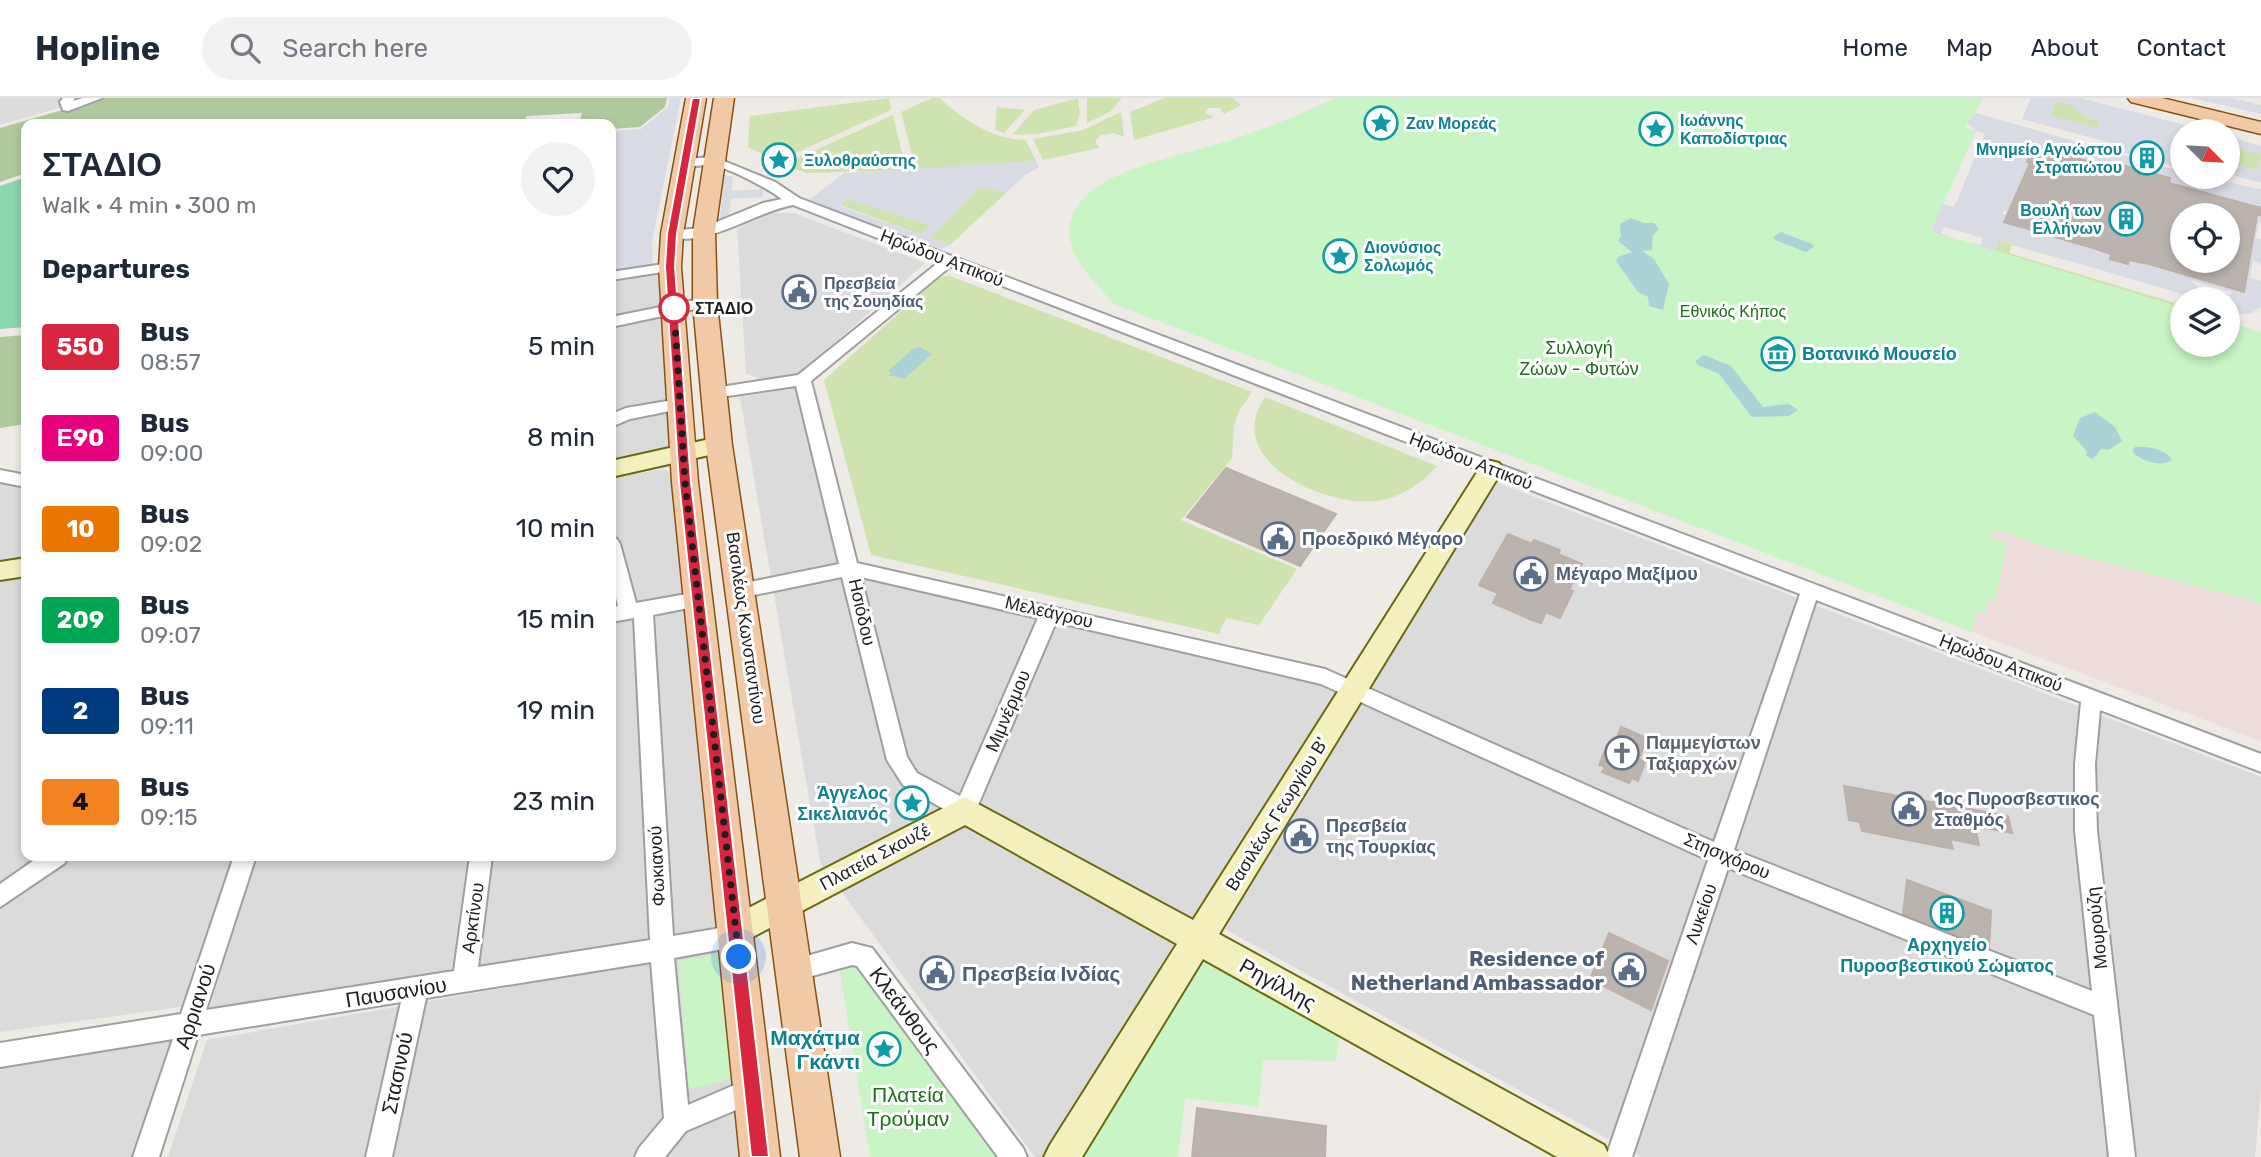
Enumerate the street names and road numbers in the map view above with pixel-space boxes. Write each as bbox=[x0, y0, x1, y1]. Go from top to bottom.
street label: Ηρώδου Αττικού bbox=[877, 224, 1007, 292]
street label: Ηρώδου Αττικού bbox=[1406, 427, 1536, 495]
street label: Βασιλέως Κωνσταντίνου bbox=[722, 530, 770, 726]
street label: Ησιόδου bbox=[844, 576, 880, 648]
street label: Μελεάγρου bbox=[1003, 591, 1095, 633]
street label: Ηρώδου Αττικού bbox=[1936, 629, 2066, 697]
street label: Μιμνέρμου bbox=[981, 667, 1035, 755]
street label: Βασιλέως Γεωργίου Β' bbox=[1221, 733, 1333, 895]
street label: Πλατεία Σκουζέ bbox=[816, 819, 934, 895]
street label: Φωκιανού bbox=[644, 825, 670, 907]
street label: Στησιχόρου bbox=[1681, 828, 1773, 884]
street label: Αρκτίνου bbox=[457, 881, 489, 955]
street label: Λυκείου bbox=[1680, 881, 1722, 947]
street label: Μουρούζη bbox=[2082, 886, 2112, 970]
street label: Ρηγίλλης bbox=[1235, 953, 1321, 1015]
street label: Αρριανού bbox=[169, 960, 221, 1052]
street label: Κλεάνθους bbox=[864, 962, 946, 1058]
street label: Παυσανίου bbox=[344, 972, 448, 1012]
street label: Στασινού bbox=[376, 1030, 418, 1116]

